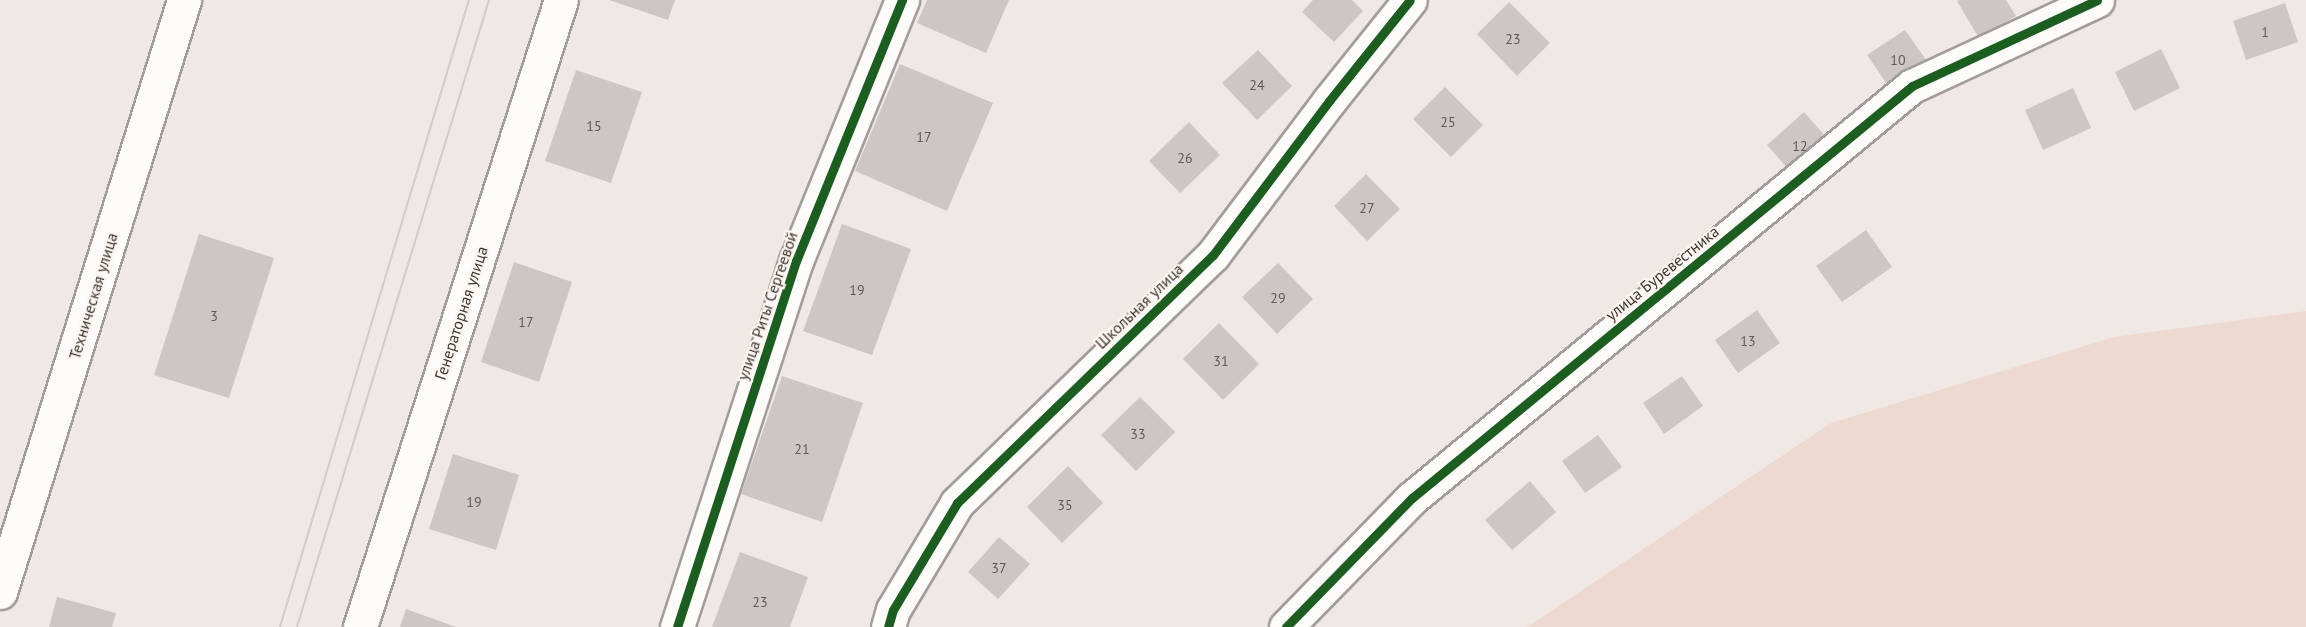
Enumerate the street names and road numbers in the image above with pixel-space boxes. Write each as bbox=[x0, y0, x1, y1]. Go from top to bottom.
street label: улица Буревестника bbox=[1601, 221, 1723, 325]
street label: улица Риты Сергеевой bbox=[733, 229, 801, 383]
street label: Техническая улица bbox=[65, 230, 121, 362]
street label: Генераторная улица bbox=[430, 244, 492, 382]
street label: Школьная улица bbox=[1091, 259, 1187, 353]

